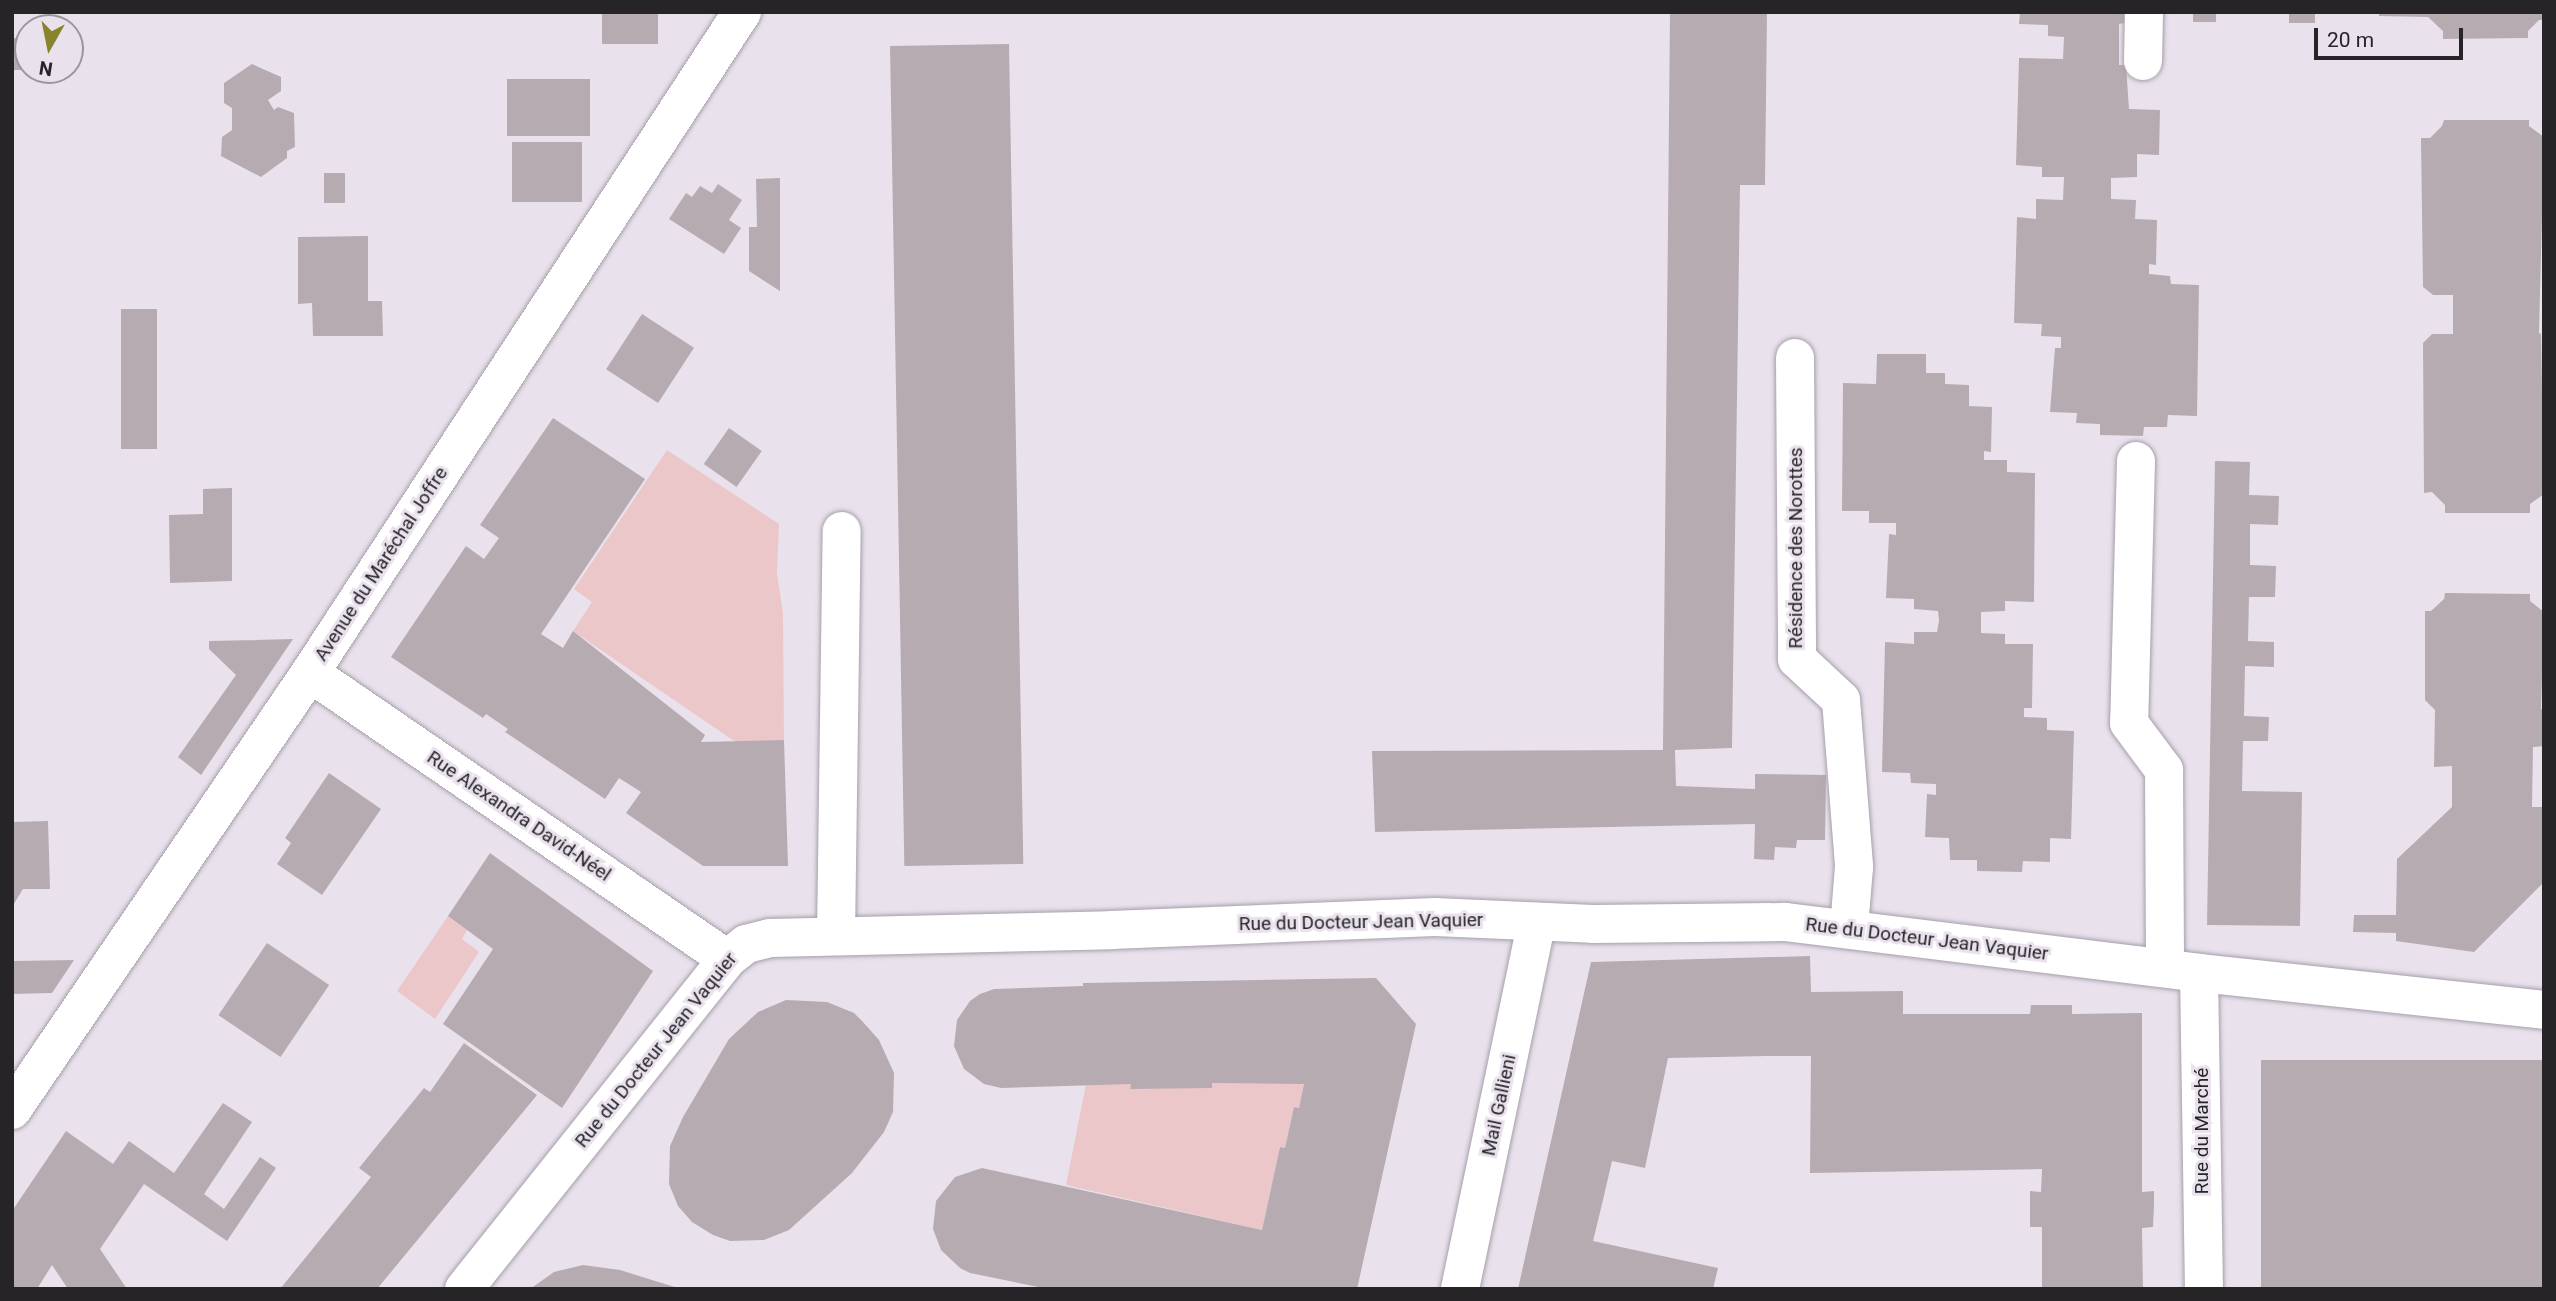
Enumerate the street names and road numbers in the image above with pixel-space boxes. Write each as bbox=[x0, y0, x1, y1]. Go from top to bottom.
street label: Résidence des Norottes bbox=[1785, 447, 1807, 649]
street label: Avenue du Maréchal Joffre bbox=[310, 463, 452, 665]
street label: Rue Alexandra David-Néel bbox=[423, 746, 615, 886]
street label: Rue du Docteur Jean Vaquier bbox=[1239, 908, 1483, 936]
street label: Rue du Docteur Jean Vaquier bbox=[1804, 913, 2050, 965]
street label: Rue du Docteur Jean Vaquier bbox=[570, 948, 742, 1152]
street label: Mail Gallieni bbox=[1477, 1052, 1521, 1158]
street label: Rue du Marché bbox=[2191, 1068, 2213, 1194]

